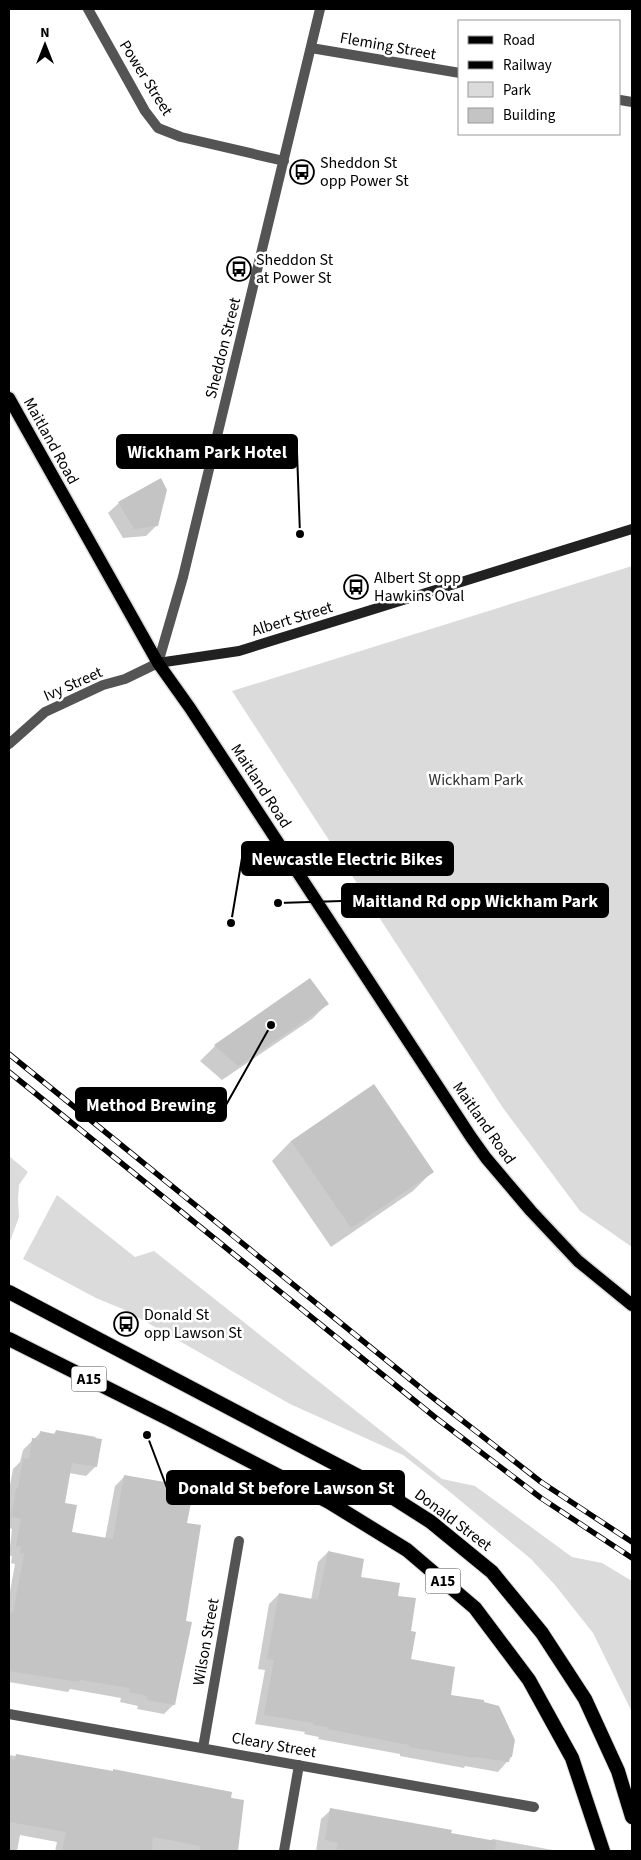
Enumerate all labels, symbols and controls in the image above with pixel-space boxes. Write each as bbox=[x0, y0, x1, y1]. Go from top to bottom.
north arrow bbox=[20, 20, 70, 70]
legend bbox=[458, 20, 621, 135]
text: N bbox=[40, 23, 50, 43]
street label: Fleming Street bbox=[338, 27, 438, 65]
text: Road bbox=[503, 30, 535, 51]
street label: Power Street bbox=[114, 36, 178, 121]
text: Railway bbox=[503, 55, 552, 76]
text: Park bbox=[503, 80, 532, 101]
text: Building bbox=[503, 105, 556, 126]
place label: Sheddon St opp Power St bbox=[320, 152, 409, 192]
bus stop icon: Sheddon St opp Power St bbox=[289, 159, 315, 185]
place label: Sheddon St at Power St bbox=[256, 249, 334, 289]
bus stop icon: Sheddon St at Power St bbox=[226, 256, 252, 282]
street label: Sheddon Street bbox=[200, 294, 246, 401]
street label: Maitland Road bbox=[18, 394, 84, 488]
callout: Wickham Park Hotel bbox=[117, 435, 297, 468]
text: Wickham Park Hotel bbox=[127, 440, 287, 465]
place label: Albert St opp Hawkins Oval bbox=[374, 567, 464, 607]
bus stop icon: Albert St opp Hawkins Oval bbox=[343, 574, 369, 600]
street label: Albert Street bbox=[249, 596, 336, 642]
street label: Ivy Street bbox=[40, 661, 107, 707]
street label: Maitland Road bbox=[226, 740, 296, 832]
park label: Wickham Park bbox=[429, 769, 524, 791]
callout: Newcastle Electric Bikes bbox=[242, 842, 453, 875]
text: Newcastle Electric Bikes bbox=[251, 847, 443, 872]
callout: Maitland Rd opp Wickham Park bbox=[342, 884, 608, 917]
text: Maitland Rd opp Wickham Park bbox=[352, 889, 598, 914]
street label: Maitland Road bbox=[447, 1077, 521, 1169]
callout: Method Brewing bbox=[76, 1088, 226, 1121]
text: Method Brewing bbox=[86, 1093, 216, 1118]
place label: Donald St opp Lawson St bbox=[144, 1304, 242, 1344]
bus stop icon: Donald St opp Lawson St bbox=[113, 1311, 139, 1337]
road number: A15 bbox=[72, 1366, 106, 1392]
callout: Donald St before Lawson St bbox=[167, 1471, 404, 1504]
text: Donald St before Lawson St bbox=[178, 1476, 394, 1501]
street label: Donald Street bbox=[410, 1484, 497, 1557]
road number: A15 bbox=[426, 1568, 460, 1594]
street label: Wilson Street bbox=[188, 1596, 225, 1687]
street label: Cleary Street bbox=[230, 1727, 319, 1763]

